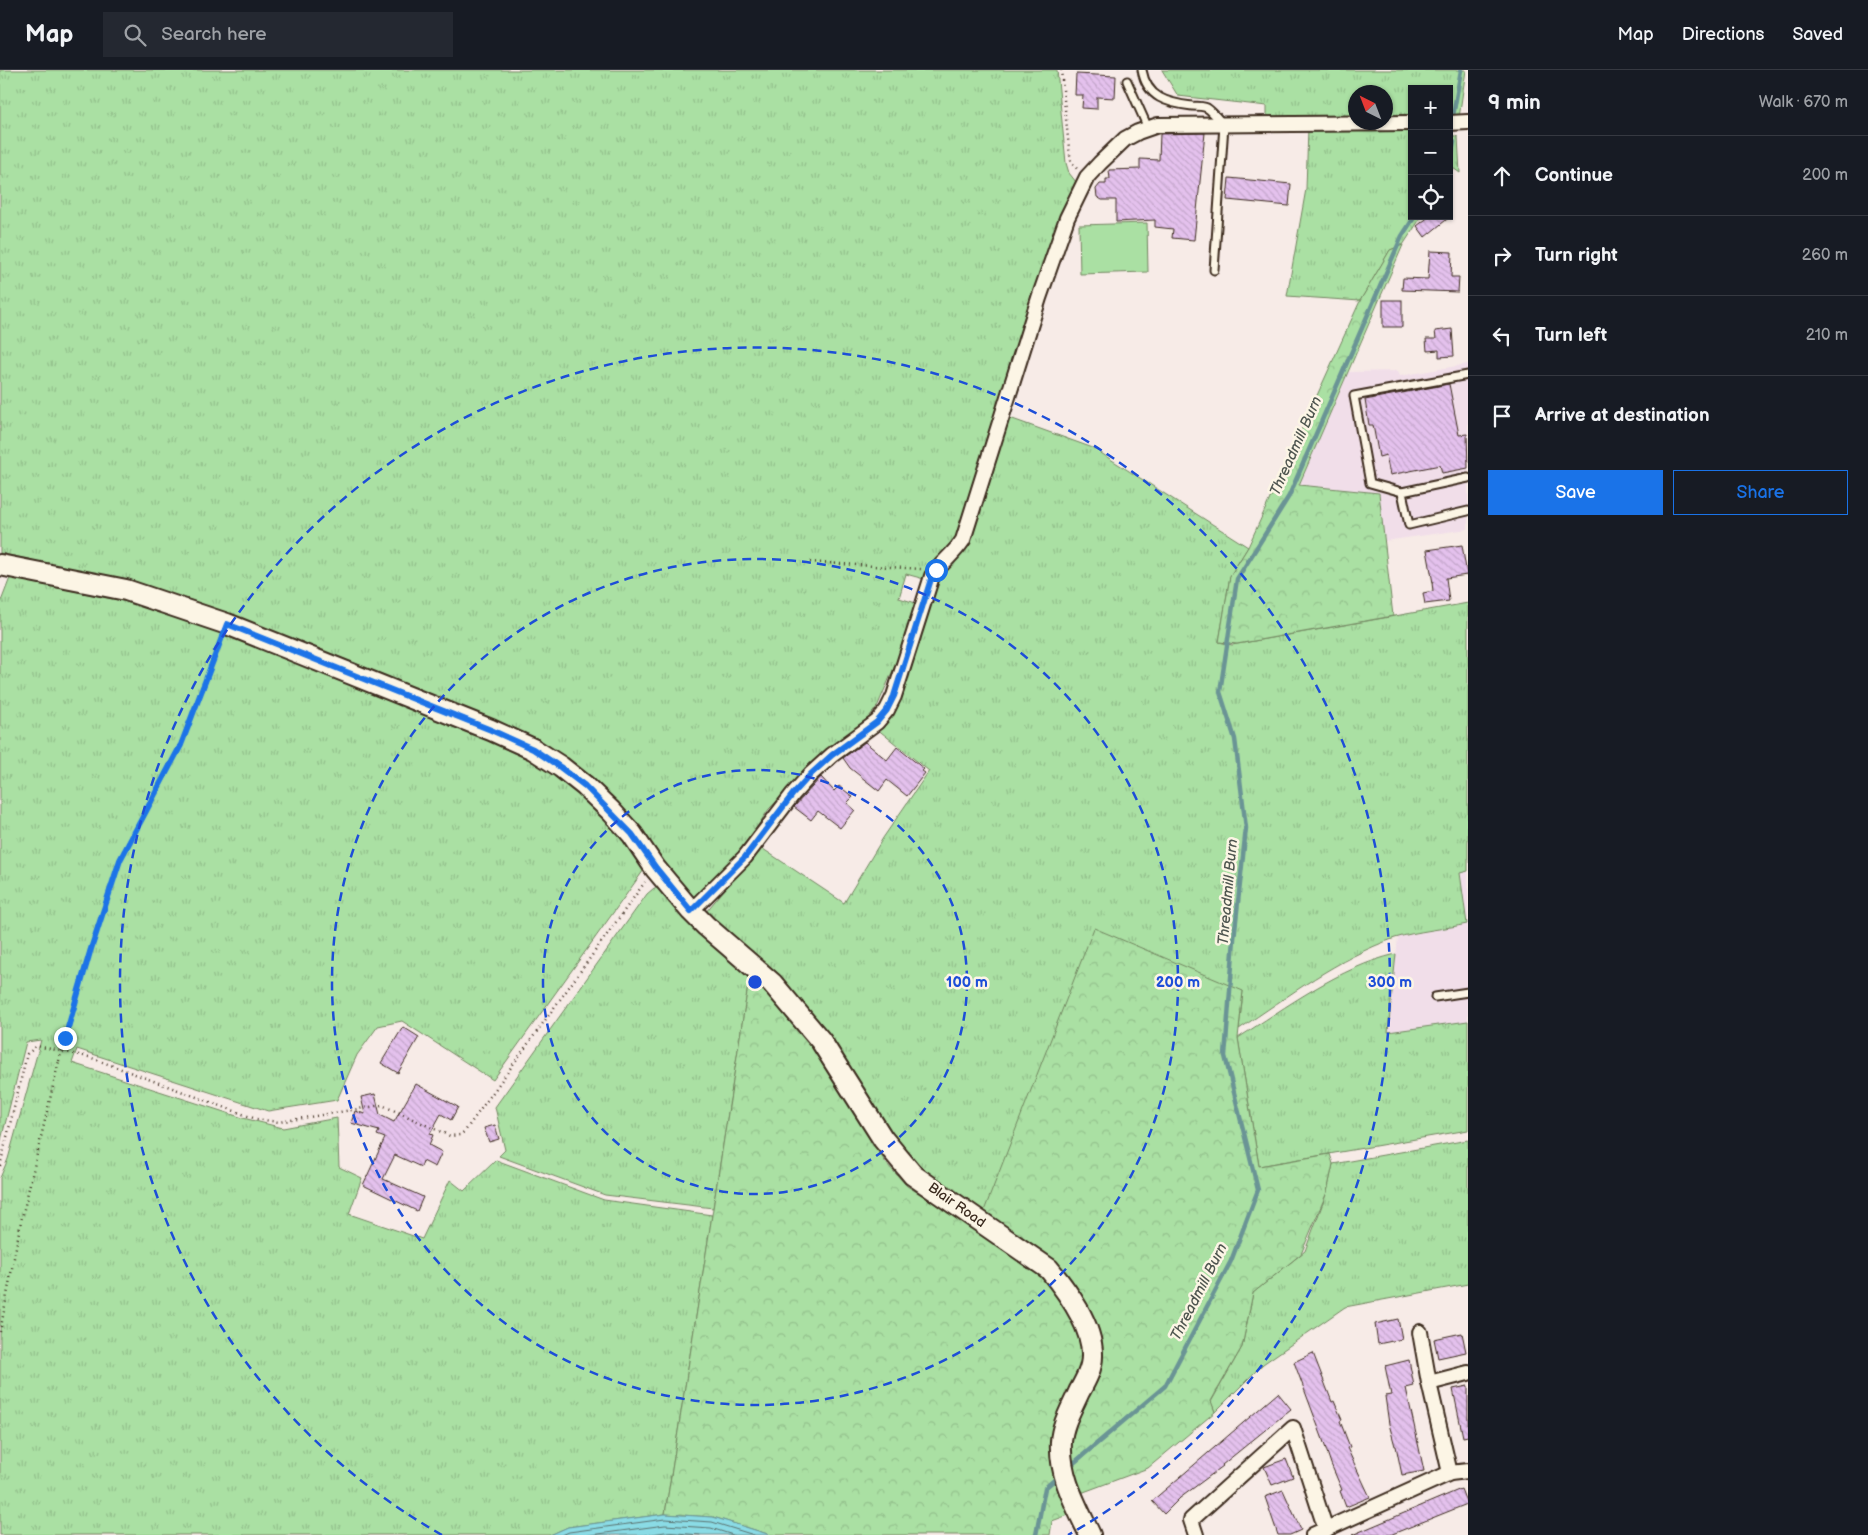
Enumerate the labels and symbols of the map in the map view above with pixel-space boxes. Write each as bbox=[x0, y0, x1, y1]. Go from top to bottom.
north arrow bbox=[1348, 85, 1393, 130]
water label: Threadmill Burn bbox=[1266, 394, 1326, 498]
route start bbox=[925, 559, 948, 582]
water label: Threadmill Burn bbox=[1214, 838, 1242, 946]
centre of rings bbox=[746, 973, 764, 991]
text: 100 m bbox=[946, 973, 988, 992]
text: 200 m bbox=[1156, 973, 1200, 992]
text: 300 m bbox=[1368, 973, 1412, 992]
route end bbox=[54, 1027, 77, 1050]
street label: Blair Road bbox=[925, 1179, 989, 1231]
water label: Threadmill Burn bbox=[1166, 1240, 1232, 1344]

